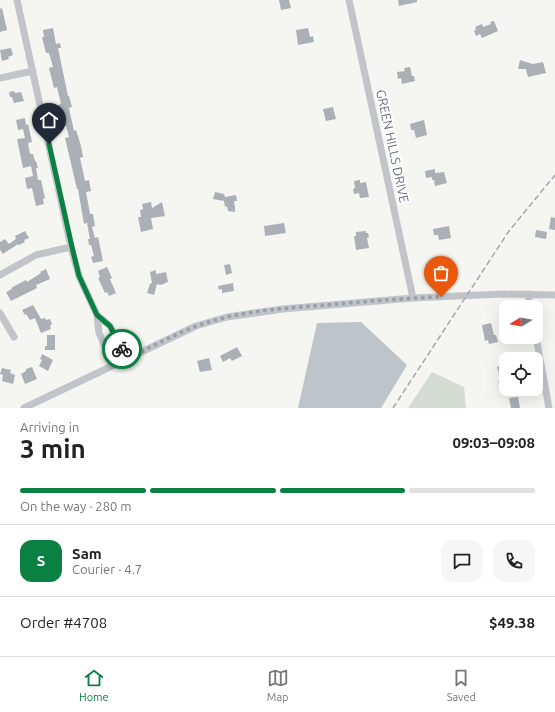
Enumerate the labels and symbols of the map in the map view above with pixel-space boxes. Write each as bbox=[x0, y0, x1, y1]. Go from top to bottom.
street label: GREEN HILLS DRIVE bbox=[374, 88, 412, 204]
pin bbox=[32, 103, 66, 144]
pin bbox=[424, 256, 458, 297]
north arrow bbox=[499, 300, 543, 344]
courier bbox=[102, 329, 142, 369]

